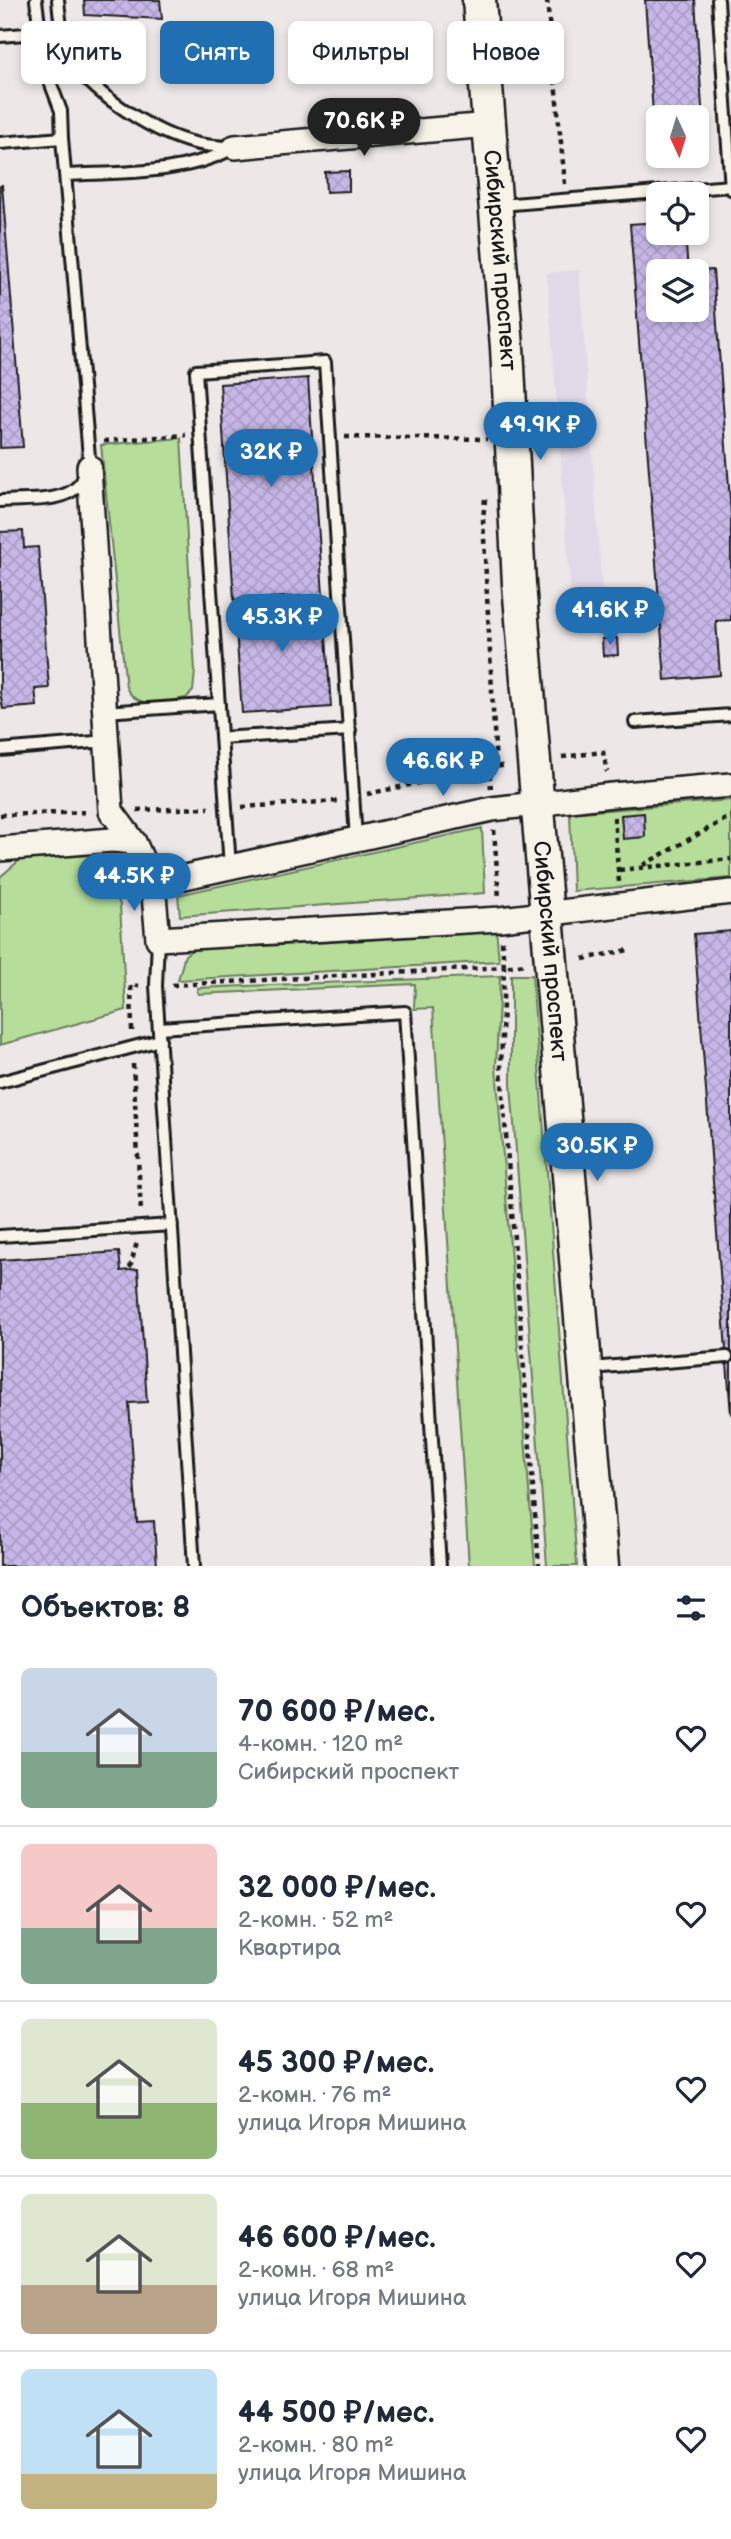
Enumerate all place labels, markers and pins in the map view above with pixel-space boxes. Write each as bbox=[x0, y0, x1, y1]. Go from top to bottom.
pin: 70.6K ₽ bbox=[299, 99, 429, 158]
pin: 49.9K ₽ bbox=[475, 402, 605, 462]
pin: 32K ₽ bbox=[222, 430, 320, 489]
pin: 41.6K ₽ bbox=[545, 588, 675, 647]
pin: 45.3K ₽ bbox=[217, 594, 347, 654]
pin: 46.6K ₽ bbox=[378, 738, 508, 798]
pin: 44.5K ₽ bbox=[69, 853, 199, 913]
pin: 30.5K ₽ bbox=[532, 1124, 662, 1183]

